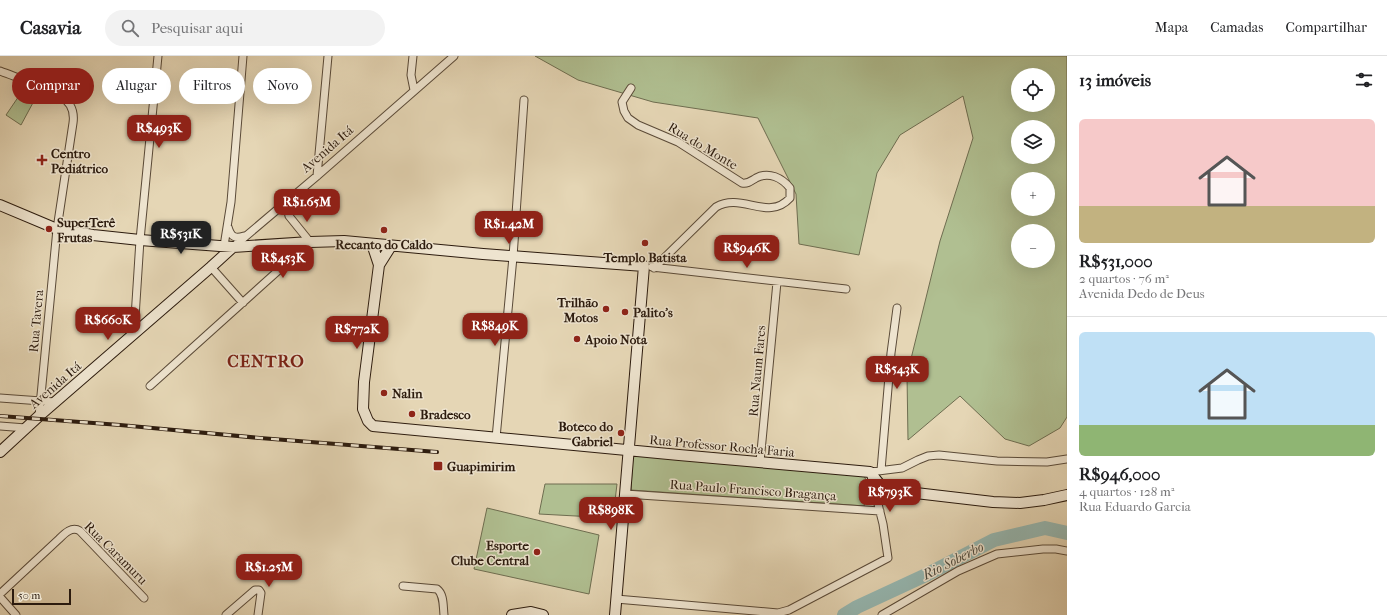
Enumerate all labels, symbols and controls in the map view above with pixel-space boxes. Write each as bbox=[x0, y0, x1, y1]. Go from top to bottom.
search box bbox=[105, 10, 385, 46]
text: Casavia bbox=[20, 17, 81, 39]
icon: search bbox=[119, 17, 141, 39]
text: Pesquisar aqui bbox=[151, 19, 243, 37]
text: Mapa bbox=[1155, 19, 1188, 36]
text: Camadas bbox=[1210, 19, 1264, 36]
text: Compartilhar bbox=[1286, 19, 1367, 36]
chip: Comprar bbox=[12, 68, 94, 104]
chip: Alugar bbox=[102, 68, 171, 104]
chip: Filtros bbox=[179, 68, 245, 104]
chip: Novo bbox=[253, 68, 312, 104]
map controls bbox=[1011, 68, 1055, 268]
button: locate bbox=[1011, 68, 1055, 112]
icon: filters bbox=[1353, 69, 1375, 91]
text: 13 imóveis bbox=[1079, 70, 1151, 90]
pin: R$493K bbox=[126, 115, 192, 149]
street label: Rua do Monte bbox=[665, 119, 741, 173]
text: R$493K bbox=[136, 120, 182, 135]
button: layers bbox=[1011, 120, 1055, 164]
street label: Avenida Itá bbox=[297, 122, 357, 176]
icon: home bbox=[1191, 145, 1263, 217]
place label: Centro Pediátrico bbox=[51, 146, 109, 176]
marker: Centro Pediátrico bbox=[36, 154, 48, 166]
button: + bbox=[1011, 172, 1055, 216]
pin: R$1.65M bbox=[270, 189, 344, 223]
text: R$1.65M bbox=[283, 194, 331, 209]
pin: R$1.42M bbox=[472, 211, 546, 245]
place label: SuperTerê Frutas bbox=[56, 215, 116, 245]
text: R$1.42M bbox=[484, 216, 534, 231]
pin: R$531K bbox=[148, 221, 214, 255]
marker: SuperTerê Frutas bbox=[44, 224, 54, 234]
button: − bbox=[1011, 224, 1055, 268]
marker: Recanto do Caldo bbox=[379, 225, 389, 235]
text: R$531K bbox=[160, 226, 202, 241]
pin: R$946K bbox=[714, 235, 780, 269]
place label: Recanto do Caldo bbox=[335, 237, 433, 252]
marker: Templo Batista bbox=[640, 238, 650, 248]
text: R$946K bbox=[723, 240, 771, 255]
pin: R$453K bbox=[250, 245, 316, 279]
text: R$453K bbox=[261, 250, 305, 265]
place label: Templo Batista bbox=[602, 250, 688, 266]
text: R$531,000 bbox=[1079, 251, 1153, 271]
text: 2 quartos · 76 m² bbox=[1079, 271, 1169, 286]
text: Avenida Dedo de Deus bbox=[1079, 286, 1205, 301]
street label: Rua Tavera bbox=[26, 288, 46, 353]
place label: Trilhão Motos bbox=[556, 295, 598, 325]
marker: Trilhão Motos bbox=[601, 304, 611, 314]
place label: Palito's bbox=[633, 305, 673, 320]
pin: R$660K bbox=[75, 307, 141, 341]
marker: Palito's bbox=[620, 307, 630, 317]
text: R$660K bbox=[84, 312, 132, 327]
pin: R$849K bbox=[462, 313, 528, 347]
pin: R$772K bbox=[324, 316, 390, 350]
text: R$849K bbox=[472, 318, 519, 333]
text: R$772K bbox=[334, 321, 380, 336]
street label: Rua Naum Fares bbox=[746, 325, 768, 417]
place label: Apoio Nota bbox=[584, 332, 648, 348]
marker: Apoio Nota bbox=[572, 334, 582, 344]
district label: CENTRO bbox=[227, 351, 305, 371]
pin: R$543K bbox=[864, 356, 930, 390]
street label: Avenida Itá bbox=[25, 358, 85, 412]
icon: home bbox=[1191, 358, 1263, 430]
text: R$543K bbox=[875, 361, 919, 376]
place label: Nalin bbox=[392, 386, 423, 401]
marker: Nalin bbox=[379, 388, 389, 398]
place label: Bradesco bbox=[420, 407, 471, 422]
marker: Bradesco bbox=[407, 409, 417, 419]
place label: Boteco do Gabriel bbox=[558, 419, 613, 449]
marker: Boteco do Gabriel bbox=[616, 428, 626, 438]
street label: Rua Professor Rocha Faria bbox=[649, 432, 796, 460]
place label: Guapimirim bbox=[447, 459, 515, 475]
marker: Guapimirim bbox=[432, 460, 444, 472]
text: R$946,000 bbox=[1079, 464, 1160, 484]
street label: Rua Paulo Francisco Bragança bbox=[669, 477, 838, 504]
pin: R$793K bbox=[857, 479, 923, 513]
text: R$793K bbox=[868, 484, 912, 499]
text: 4 quartos · 128 m² bbox=[1079, 484, 1175, 499]
pin: R$898K bbox=[578, 497, 644, 531]
text: Rua Eduardo Garcia bbox=[1079, 499, 1191, 514]
text: R$898K bbox=[588, 502, 634, 517]
street label: Rua Caramuru bbox=[81, 518, 151, 588]
place label: Esporte Clube Central bbox=[451, 538, 530, 568]
water label: Rio Soberbo bbox=[919, 538, 987, 584]
marker: Esporte Clube Central bbox=[532, 547, 542, 557]
pin: R$1.25M bbox=[232, 554, 306, 588]
text: R$1.25M bbox=[245, 559, 293, 574]
scale bar bbox=[12, 587, 71, 606]
text: 50 m bbox=[18, 589, 40, 602]

